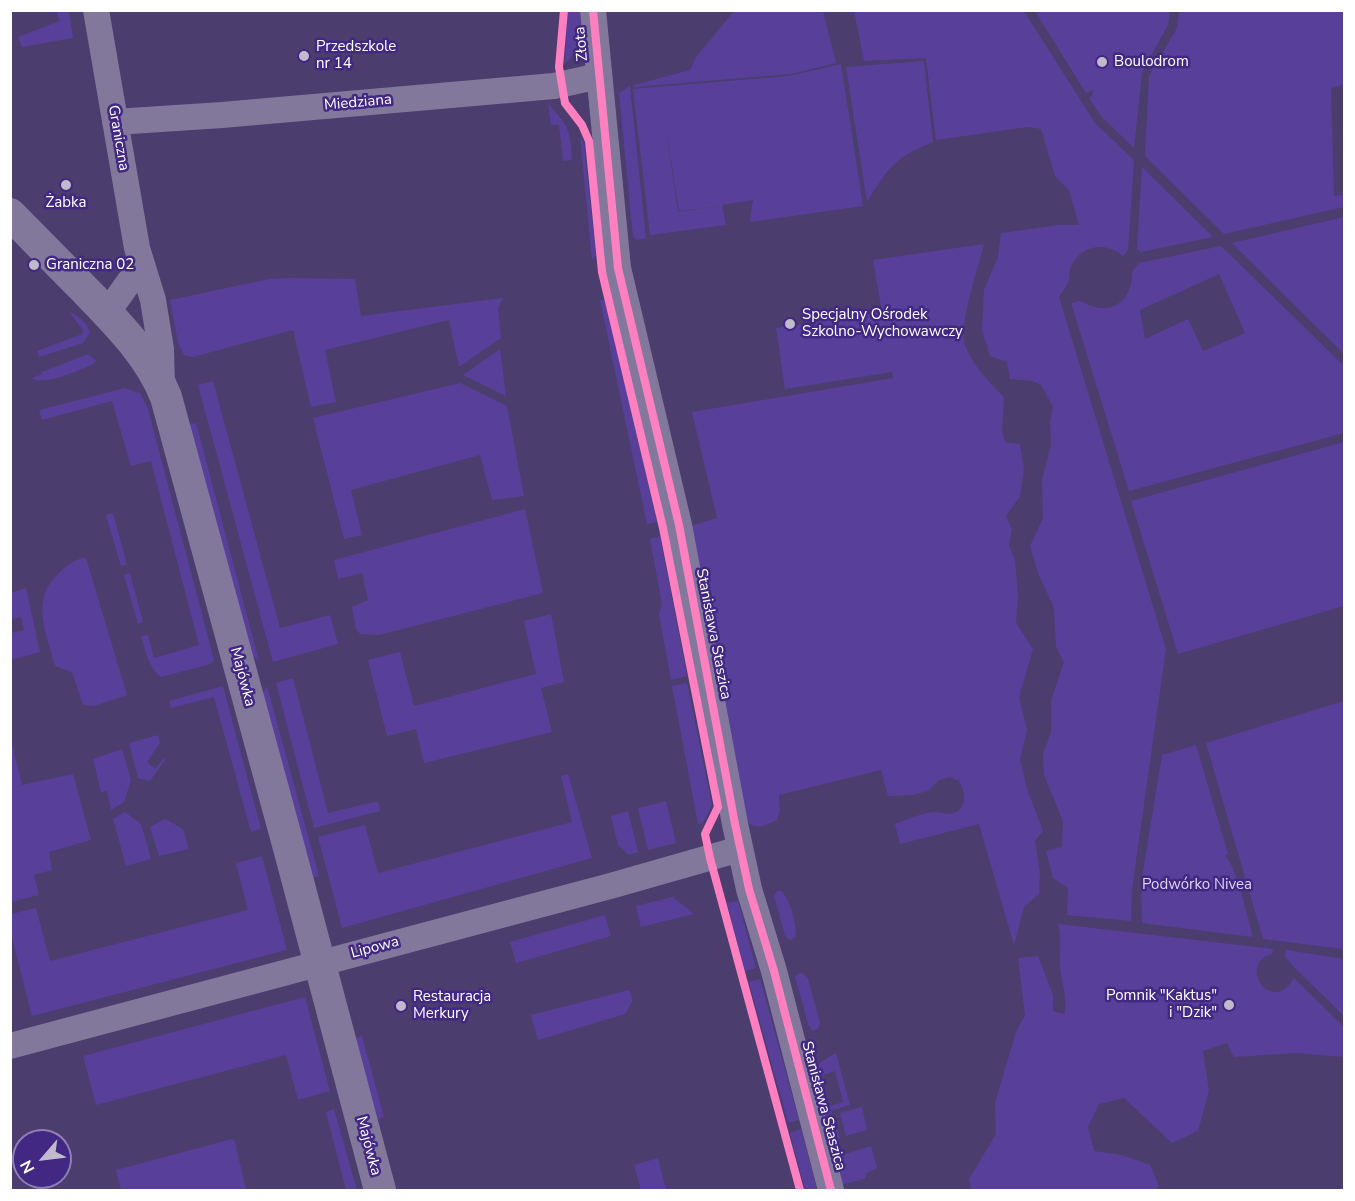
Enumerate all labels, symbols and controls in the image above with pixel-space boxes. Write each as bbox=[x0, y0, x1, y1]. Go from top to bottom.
street label: Złota bbox=[572, 26, 592, 62]
place label: Przedszkole nr 14 bbox=[316, 38, 396, 73]
marker: Przedszkole nr 14 bbox=[297, 49, 311, 63]
place label: Boulodrom bbox=[1114, 53, 1189, 71]
marker: Boulodrom bbox=[1095, 55, 1109, 69]
street label: Miedziana bbox=[323, 91, 393, 115]
street label: Graniczna bbox=[103, 104, 133, 172]
marker: Żabka bbox=[59, 178, 73, 192]
place label: Żabka bbox=[46, 194, 86, 212]
place label: Graniczna 02 bbox=[46, 256, 134, 274]
marker: Graniczna 02 bbox=[27, 258, 41, 272]
place label: Specjalny Ośrodek Szkolno-Wychowawczy bbox=[802, 306, 963, 341]
marker: Specjalny Ośrodek Szkolno-Wychowawczy bbox=[783, 317, 797, 331]
street label: Stanisława Staszica bbox=[691, 567, 735, 701]
street label: Majówka bbox=[225, 645, 259, 709]
park label: Podwórko Nivea bbox=[1142, 876, 1252, 894]
street label: Lipowa bbox=[349, 933, 401, 963]
place label: Pomnik "Kaktus" i "Dzik" bbox=[1106, 987, 1217, 1022]
place label: Restauracja Merkury bbox=[413, 988, 491, 1023]
marker: Pomnik "Kaktus" i "Dzik" bbox=[1222, 998, 1236, 1012]
marker: Restauracja Merkury bbox=[394, 999, 408, 1013]
street label: Stanisława Staszica bbox=[797, 1039, 849, 1173]
street label: Majówka bbox=[351, 1114, 385, 1178]
north arrow bbox=[12, 1129, 72, 1189]
text: N bbox=[15, 1156, 40, 1177]

